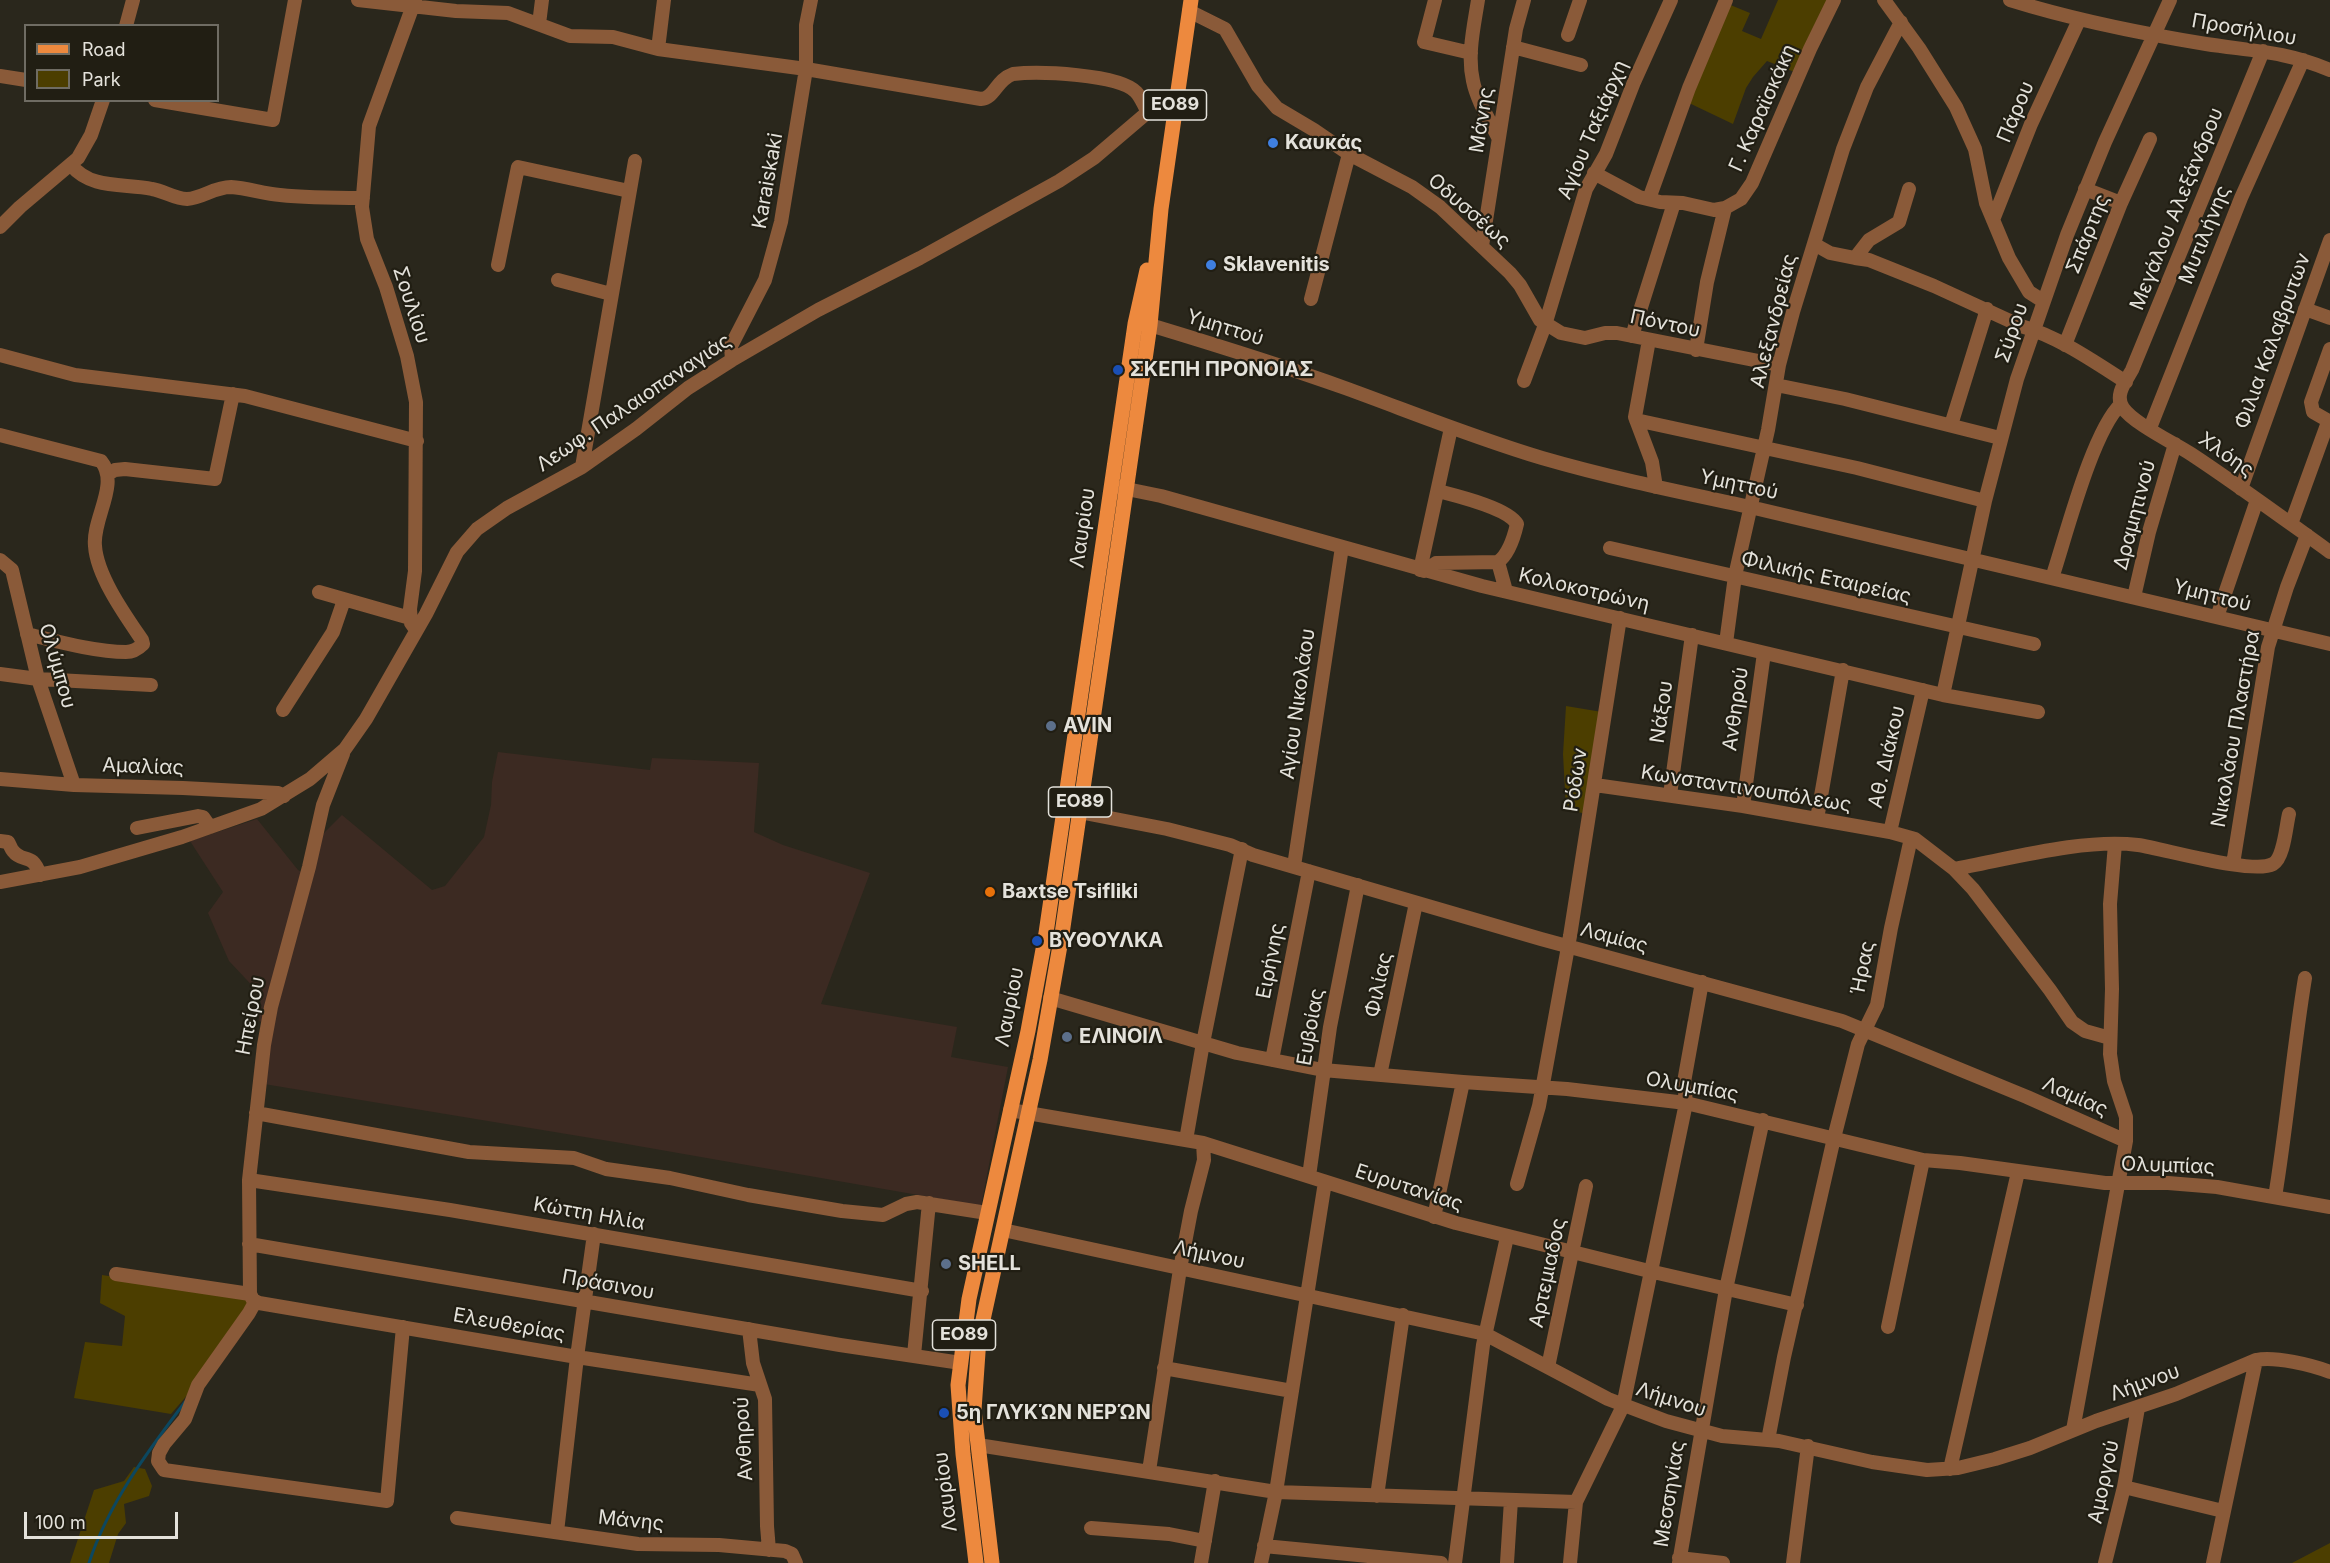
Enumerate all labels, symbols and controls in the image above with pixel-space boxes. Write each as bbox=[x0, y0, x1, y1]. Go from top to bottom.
street label: Προσήλιου bbox=[2190, 9, 2298, 51]
legend bbox=[24, 24, 219, 102]
text: Road bbox=[82, 39, 125, 60]
street label: Γ. Καραϊσκάκη bbox=[1724, 41, 1802, 175]
street label: Αγίου Ταξιάρχη bbox=[1553, 57, 1633, 203]
text: Park bbox=[82, 69, 121, 90]
street label: Πάρου bbox=[1992, 78, 2040, 146]
street label: Μάνης bbox=[1465, 85, 1499, 155]
road number: ΕΟ89 bbox=[1144, 90, 1206, 120]
street label: Μεγάλου Αλεξάνδρου bbox=[2125, 104, 2229, 314]
street label: Karaiskaki bbox=[748, 131, 788, 231]
place label: Καυκάς bbox=[1285, 131, 1362, 155]
marker: Καυκάς bbox=[1266, 136, 1280, 150]
street label: Οδυσσέως bbox=[1423, 169, 1515, 253]
street label: Μυτιλήνης bbox=[2174, 182, 2236, 288]
street label: Σπάρτης bbox=[2061, 191, 2115, 277]
street label: Φιλια Καλαβρυτων bbox=[2230, 250, 2316, 432]
street label: Αλεξανδρείας bbox=[1746, 251, 1802, 391]
place label: Sklavenitis bbox=[1223, 253, 1330, 277]
marker: Sklavenitis bbox=[1204, 258, 1218, 272]
street label: Σουλίου bbox=[387, 264, 435, 346]
street label: Σύρου bbox=[1991, 300, 2033, 366]
street label: Υμηττού bbox=[1183, 305, 1267, 351]
street label: Πόντου bbox=[1628, 305, 1702, 343]
street label: Λεωφ. Παλαιοπαναγιάς bbox=[532, 329, 736, 477]
place label: ΣΚΕΠΗ ΠΡΟΝΟΙΑΣ bbox=[1130, 358, 1313, 382]
marker: ΣΚΕΠΗ ΠΡΟΝΟΙΑΣ bbox=[1111, 363, 1125, 377]
street label: Χλόης bbox=[2194, 427, 2258, 483]
street label: Δραμητινού bbox=[2109, 457, 2161, 573]
street label: Υμηττού bbox=[1698, 465, 1780, 505]
street label: Λαυρίου bbox=[1066, 486, 1100, 570]
street label: Φιλικής Εταιρείας bbox=[1739, 547, 1913, 609]
street label: Κολοκοτρώνη bbox=[1516, 563, 1652, 617]
street label: Υμηττού bbox=[2171, 575, 2253, 617]
street label: Ολύμπου bbox=[33, 621, 81, 711]
street label: Αγίου Νικολάου bbox=[1276, 627, 1320, 781]
street label: Νικολάου Πλαστήρα bbox=[2207, 629, 2265, 829]
street label: Ανθηρού bbox=[1718, 665, 1754, 753]
street label: Νάξου bbox=[1646, 679, 1678, 745]
street label: Αθ. Διάκου bbox=[1864, 703, 1910, 811]
place label: AVIN bbox=[1063, 714, 1112, 738]
marker: AVIN bbox=[1044, 719, 1058, 733]
street label: Ρόδων bbox=[1559, 746, 1593, 814]
street label: Αμαλίας bbox=[102, 754, 184, 780]
street label: Κωνσταντινουπόλεως bbox=[1639, 760, 1853, 818]
road number: ΕΟ89 bbox=[1048, 787, 1112, 817]
place label: Baxtse Tsifliki bbox=[1002, 880, 1138, 904]
marker: Baxtse Tsifliki bbox=[983, 885, 997, 899]
street label: Λαμίας bbox=[1578, 917, 1650, 959]
street label: Ειρήνης bbox=[1252, 921, 1290, 1001]
place label: ΒΥΘΟΥΛΚΑ bbox=[1049, 929, 1163, 953]
marker: ΒΥΘΟΥΛΚΑ bbox=[1030, 934, 1044, 948]
street label: Ήρας bbox=[1846, 939, 1880, 997]
street label: Φιλίας bbox=[1360, 950, 1398, 1020]
street label: Λαυρίου bbox=[991, 965, 1029, 1049]
street label: Ηπείρου bbox=[232, 975, 270, 1057]
street label: Ευβοίας bbox=[1292, 987, 1330, 1067]
place label: ΕΛΙΝΟΙΛ bbox=[1079, 1025, 1163, 1049]
marker: ΕΛΙΝΟΙΛ bbox=[1060, 1030, 1074, 1044]
street label: Ολυμπίας bbox=[1644, 1067, 1740, 1107]
street label: Λαμίας bbox=[2039, 1072, 2111, 1122]
street label: Ολυμπίας bbox=[2121, 1152, 2215, 1180]
street label: Ευρυτανίας bbox=[1352, 1159, 1466, 1217]
street label: Κώττη Ηλία bbox=[531, 1192, 647, 1236]
street label: Αρτεμιαδος bbox=[1525, 1216, 1571, 1330]
street label: Λήμνου bbox=[1171, 1236, 1247, 1274]
place label: SHELL bbox=[958, 1252, 1021, 1276]
marker: SHELL bbox=[939, 1257, 953, 1271]
street label: Πράσινου bbox=[560, 1265, 656, 1305]
street label: Ελευθερίας bbox=[451, 1303, 567, 1347]
road number: ΕΟ89 bbox=[932, 1320, 996, 1350]
street label: Λήμνου bbox=[2107, 1359, 2183, 1407]
street label: Λήμνου bbox=[1633, 1377, 1709, 1423]
street label: Ανθηρού bbox=[730, 1396, 758, 1482]
place label: 5η ΓΛΥΚΏΝ ΝΕΡΏΝ bbox=[956, 1401, 1151, 1425]
marker: 5η ΓΛΥΚΏΝ ΝΕΡΏΝ bbox=[937, 1406, 951, 1420]
street label: Αμοργού bbox=[2083, 1438, 2125, 1526]
street label: Μεσσηνίας bbox=[1650, 1439, 1690, 1549]
street label: Λαυρίου bbox=[929, 1451, 963, 1533]
scale bar bbox=[27, 1500, 182, 1538]
street label: Μάνης bbox=[597, 1506, 665, 1536]
text: 100 m bbox=[35, 1512, 86, 1533]

